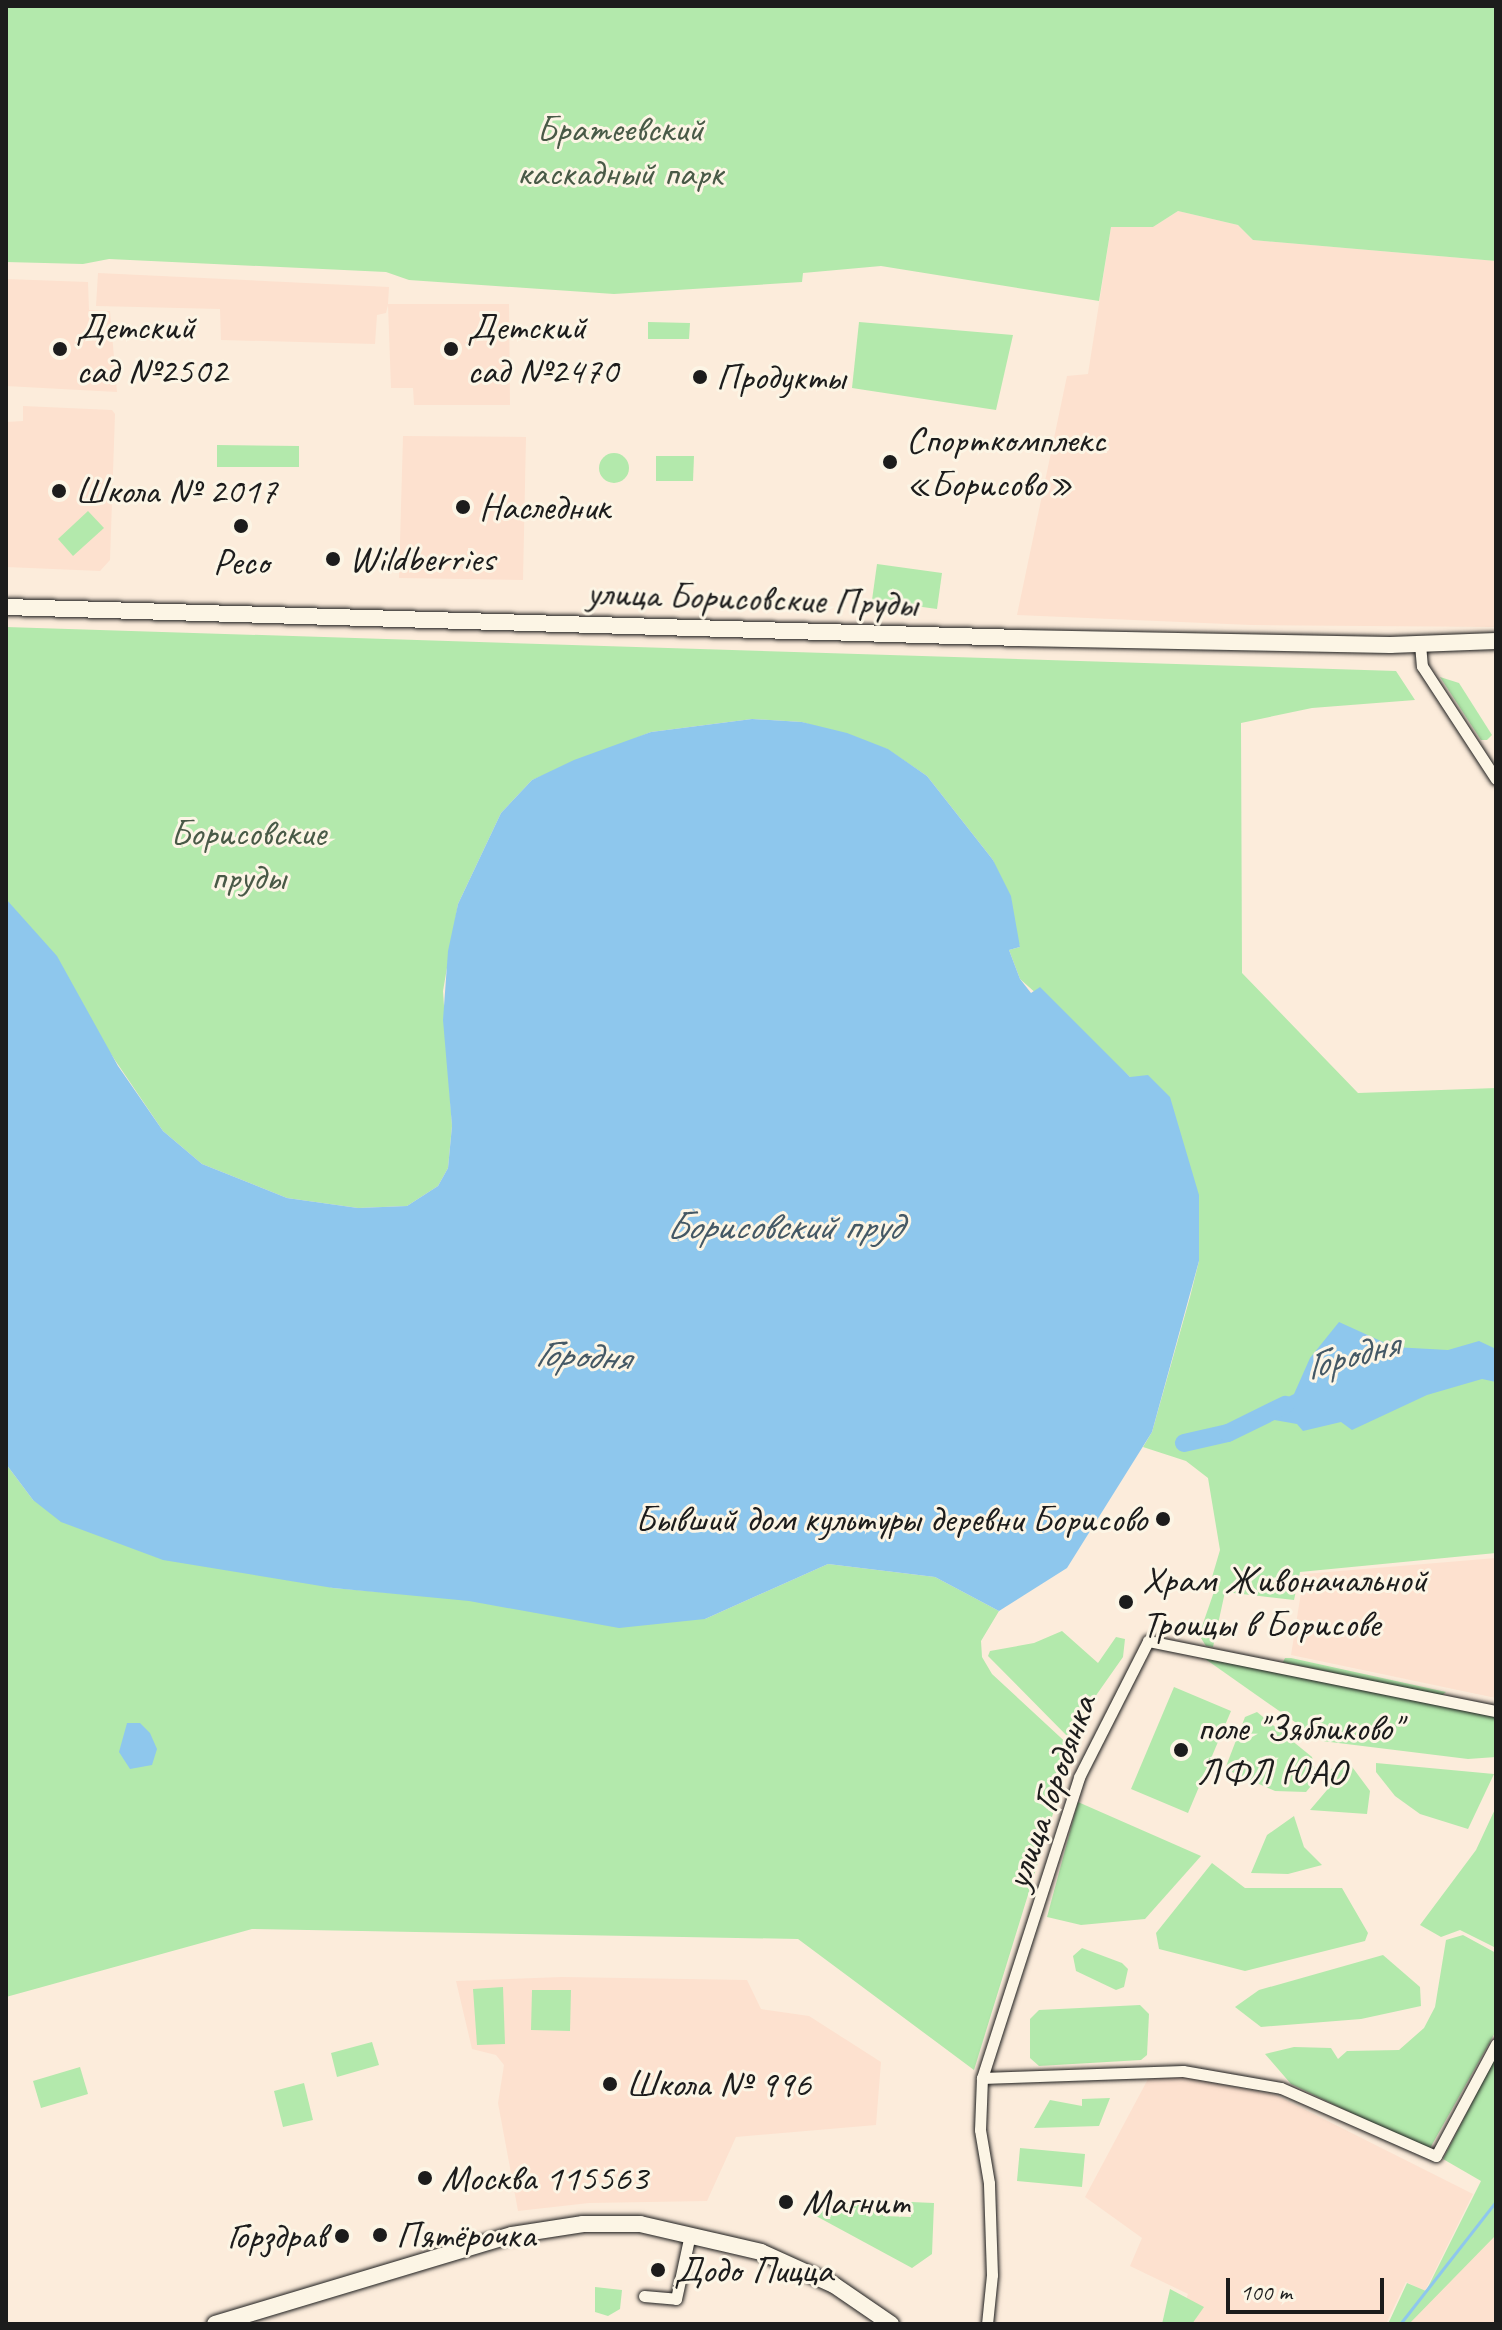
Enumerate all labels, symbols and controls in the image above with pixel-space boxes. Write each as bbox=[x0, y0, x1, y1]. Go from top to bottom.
park label: Братеевский каскадный парк bbox=[517, 106, 723, 196]
place label: Детский сад №2502 bbox=[76, 304, 227, 394]
place label: Детский сад №2470 bbox=[467, 304, 618, 394]
marker: Детский сад №2502 bbox=[51, 340, 69, 358]
marker: Детский сад №2470 bbox=[442, 340, 460, 358]
place label: Продукты bbox=[716, 354, 845, 400]
marker: Продукты bbox=[691, 368, 709, 386]
place label: Спорткомплекс «Борисово» bbox=[906, 417, 1106, 506]
marker: Спорткомплекс «Борисово» bbox=[881, 453, 899, 471]
place label: Школа № 2017 bbox=[75, 468, 277, 514]
marker: Школа № 2017 bbox=[50, 482, 68, 500]
place label: Наследник bbox=[479, 484, 610, 530]
marker: Наследник bbox=[454, 498, 472, 516]
marker: Ресо bbox=[232, 517, 250, 535]
place label: Wildberries bbox=[349, 536, 495, 582]
place label: Ресо bbox=[213, 539, 269, 585]
marker: Wildberries bbox=[324, 550, 342, 568]
street label: улица Борисовские Пруды bbox=[587, 569, 917, 627]
park label: Борисовские пруды bbox=[170, 810, 326, 900]
water label: Борисовский пруд bbox=[666, 1202, 900, 1250]
water label: Городня bbox=[1299, 1320, 1403, 1390]
water label: Городня bbox=[534, 1329, 630, 1381]
place label: Бывший дом культуры деревни Борисово bbox=[636, 1496, 1147, 1542]
marker: Бывший дом культуры деревни Борисово bbox=[1154, 1510, 1172, 1528]
place label: Храм Живоначальной Троицы в Борисове bbox=[1142, 1557, 1424, 1646]
marker: Храм Живоначальной Троицы в Борисове bbox=[1117, 1593, 1135, 1611]
street label: улица Городянка bbox=[994, 1689, 1106, 1895]
place label: поле "Зябликово" ЛФЛ ЮАО bbox=[1197, 1705, 1401, 1794]
marker: поле "Зябликово" ЛФЛ ЮАО bbox=[1172, 1741, 1190, 1759]
place label: Школа № 996 bbox=[626, 2061, 811, 2107]
marker: Школа № 996 bbox=[601, 2075, 619, 2093]
place label: Москва 115563 bbox=[441, 2155, 648, 2201]
marker: Москва 115563 bbox=[416, 2169, 434, 2187]
place label: Магнит bbox=[802, 2179, 910, 2225]
marker: Магнит bbox=[777, 2193, 795, 2211]
place label: Пятёрочка bbox=[396, 2212, 535, 2258]
place label: Горздрав bbox=[227, 2213, 326, 2259]
marker: Пятёрочка bbox=[371, 2226, 389, 2244]
marker: Горздрав bbox=[333, 2227, 351, 2245]
place label: Додо Пицца bbox=[674, 2247, 833, 2293]
marker: Додо Пицца bbox=[649, 2261, 667, 2279]
scale bar bbox=[1230, 2262, 1388, 2312]
text: 100 m bbox=[1240, 2277, 1292, 2307]

